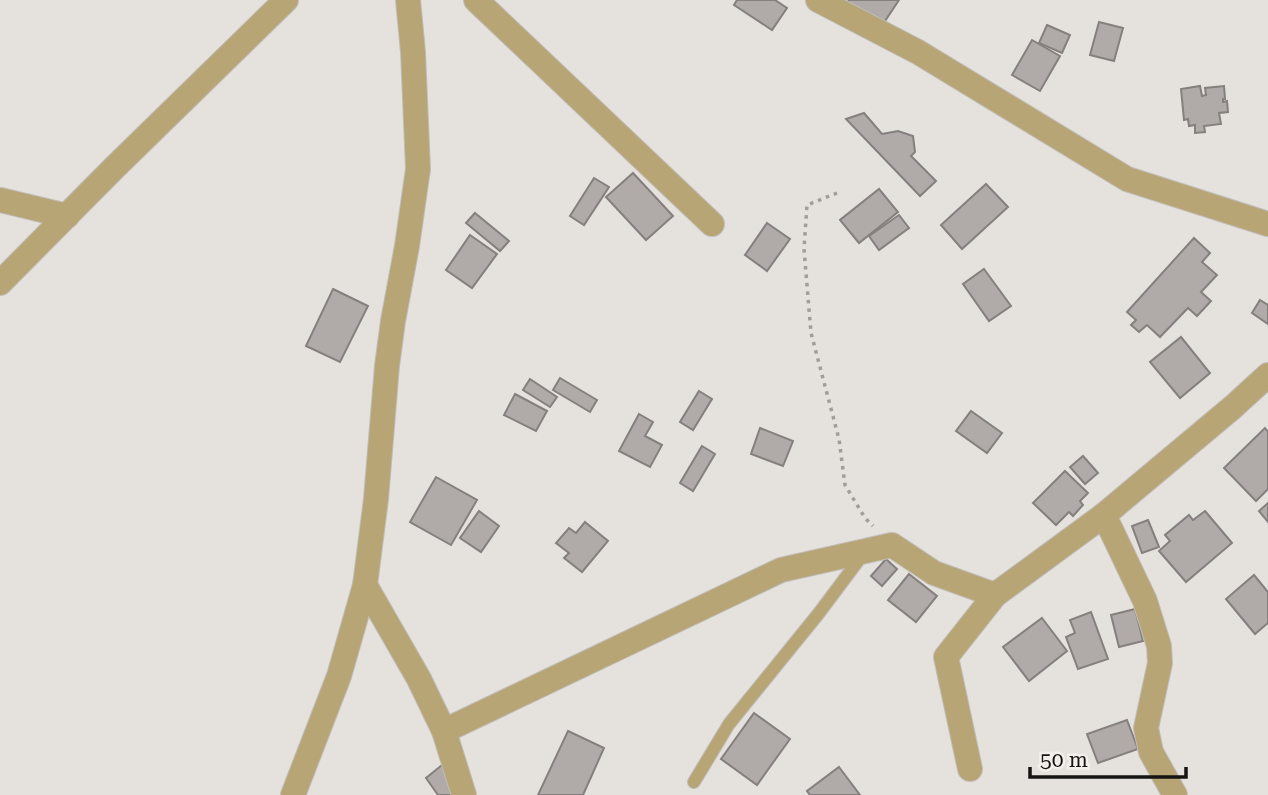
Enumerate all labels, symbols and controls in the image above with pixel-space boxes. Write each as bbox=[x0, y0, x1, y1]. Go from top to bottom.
scale bar bbox=[1030, 736, 1186, 780]
text: 50 m bbox=[1040, 748, 1088, 772]

